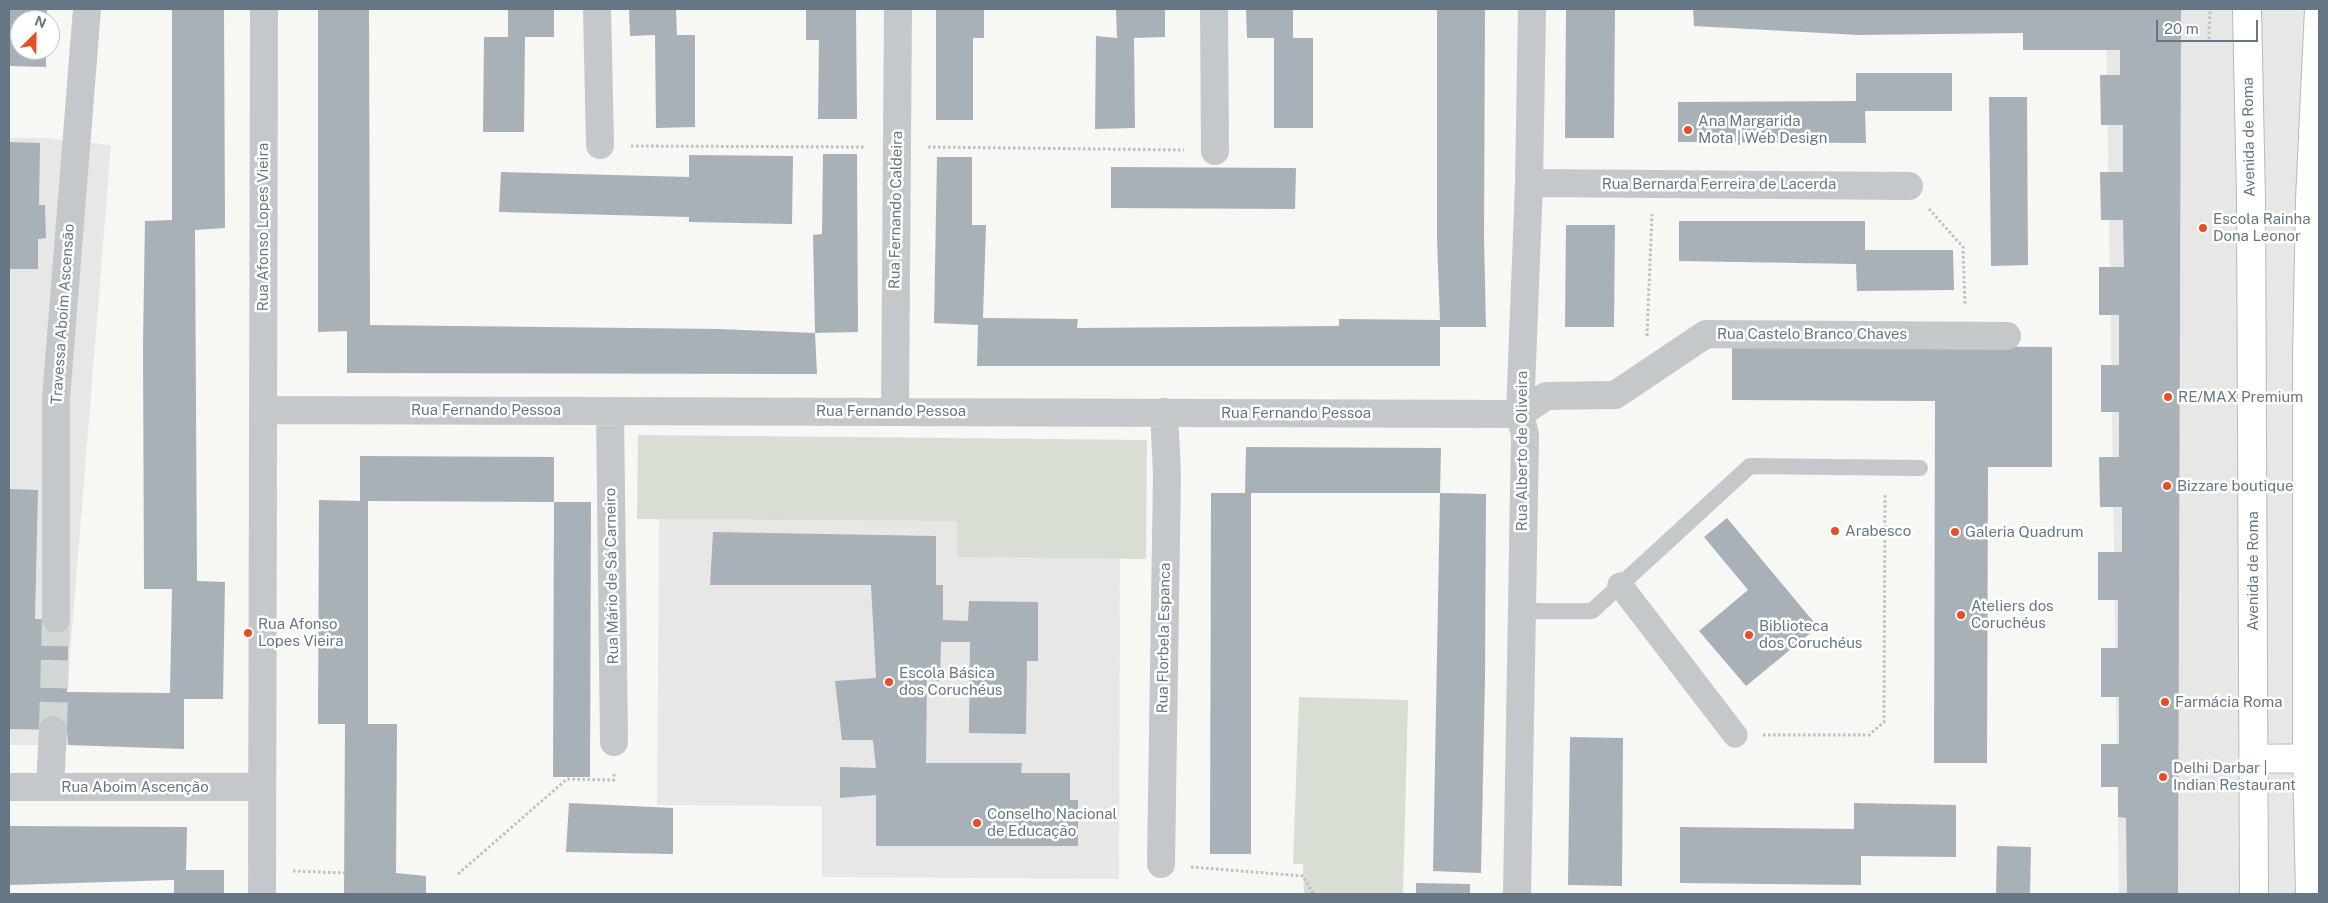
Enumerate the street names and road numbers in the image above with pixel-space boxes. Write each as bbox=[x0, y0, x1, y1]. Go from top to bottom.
street label: Avenida de Roma bbox=[2239, 77, 2259, 197]
street label: Rua Fernando Caldeira bbox=[886, 131, 906, 289]
street label: Rua Afonso Lopes Vieira bbox=[254, 143, 272, 311]
street label: Rua Bernarda Ferreira de Lacerda bbox=[1602, 175, 1836, 193]
street label: Travessa Aboím Ascensão bbox=[48, 223, 78, 405]
street label: Rua Castelo Branco Chaves bbox=[1717, 325, 1907, 343]
street label: Rua Alberto de Oliveira bbox=[1513, 371, 1531, 531]
street label: Rua Fernando Pessoa bbox=[411, 401, 561, 419]
street label: Rua Fernando Pessoa bbox=[816, 402, 966, 420]
street label: Rua Fernando Pessoa bbox=[1221, 404, 1371, 422]
street label: Rua Mário de Sá Carneiro bbox=[601, 488, 623, 664]
street label: Avenida de Roma bbox=[2244, 511, 2262, 631]
street label: Rua Florbela Espanca bbox=[1154, 562, 1174, 714]
street label: Rua Aboim Ascenção bbox=[61, 778, 209, 796]

